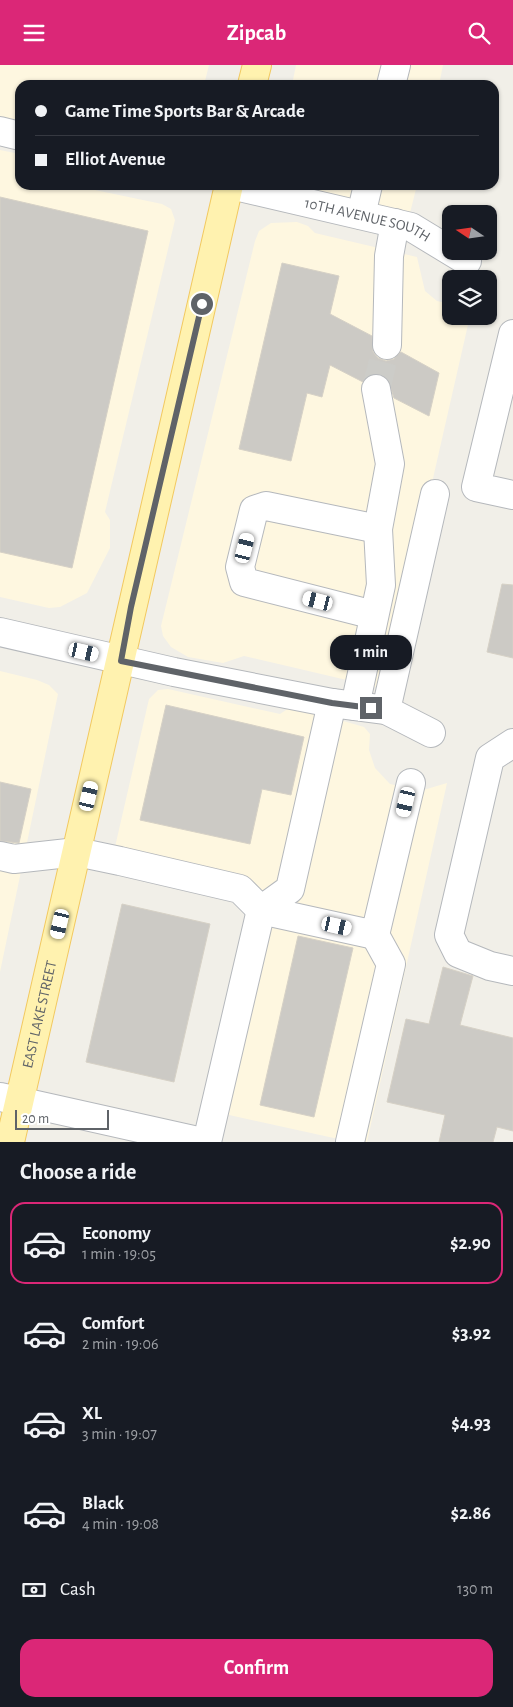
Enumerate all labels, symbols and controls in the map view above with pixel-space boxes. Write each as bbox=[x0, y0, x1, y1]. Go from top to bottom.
icon: menu bbox=[20, 19, 48, 47]
icon: search bbox=[465, 19, 493, 47]
text: Zipcab bbox=[227, 22, 286, 44]
text: Game Time Sports Bar & Arcade bbox=[65, 102, 305, 121]
text: Elliot Avenue bbox=[65, 150, 166, 169]
street label: 10TH AVENUE SOUTH bbox=[303, 195, 433, 245]
north arrow bbox=[442, 205, 498, 260]
map controls bbox=[442, 205, 497, 325]
button: layers bbox=[442, 270, 497, 325]
route start bbox=[191, 293, 213, 315]
car bbox=[234, 532, 255, 564]
car bbox=[301, 590, 334, 612]
callout: 1 min bbox=[330, 635, 412, 671]
car bbox=[67, 641, 100, 663]
text: 1 min bbox=[354, 644, 388, 660]
route end bbox=[360, 697, 382, 719]
car bbox=[78, 780, 99, 812]
car bbox=[395, 786, 416, 818]
car bbox=[49, 908, 70, 940]
car bbox=[320, 915, 353, 937]
street label: EAST LAKE STREET bbox=[20, 959, 59, 1070]
scale bar bbox=[15, 1107, 109, 1130]
text: 20 m bbox=[22, 1112, 49, 1126]
text: Choose a ride bbox=[20, 1161, 136, 1183]
icon: car bbox=[22, 1221, 67, 1266]
text: Economy bbox=[82, 1224, 151, 1243]
text: $2.90 bbox=[450, 1234, 491, 1253]
text: 1 min · 19:05 bbox=[82, 1246, 156, 1262]
icon: car bbox=[22, 1311, 67, 1356]
text: Comfort bbox=[82, 1314, 144, 1333]
text: $3.92 bbox=[452, 1324, 491, 1343]
text: 2 min · 19:06 bbox=[82, 1336, 158, 1352]
icon: car bbox=[22, 1401, 67, 1446]
text: XL bbox=[82, 1404, 102, 1423]
text: $4.93 bbox=[451, 1414, 491, 1433]
text: 3 min · 19:07 bbox=[82, 1426, 157, 1442]
icon: car bbox=[22, 1491, 67, 1536]
text: Black bbox=[82, 1494, 124, 1513]
text: $2.86 bbox=[451, 1504, 491, 1523]
text: 4 min · 19:08 bbox=[82, 1516, 159, 1532]
icon: cash bbox=[20, 1576, 48, 1604]
text: Cash bbox=[60, 1580, 96, 1599]
text: 130 m bbox=[457, 1581, 493, 1597]
button: Confirm bbox=[20, 1639, 493, 1697]

